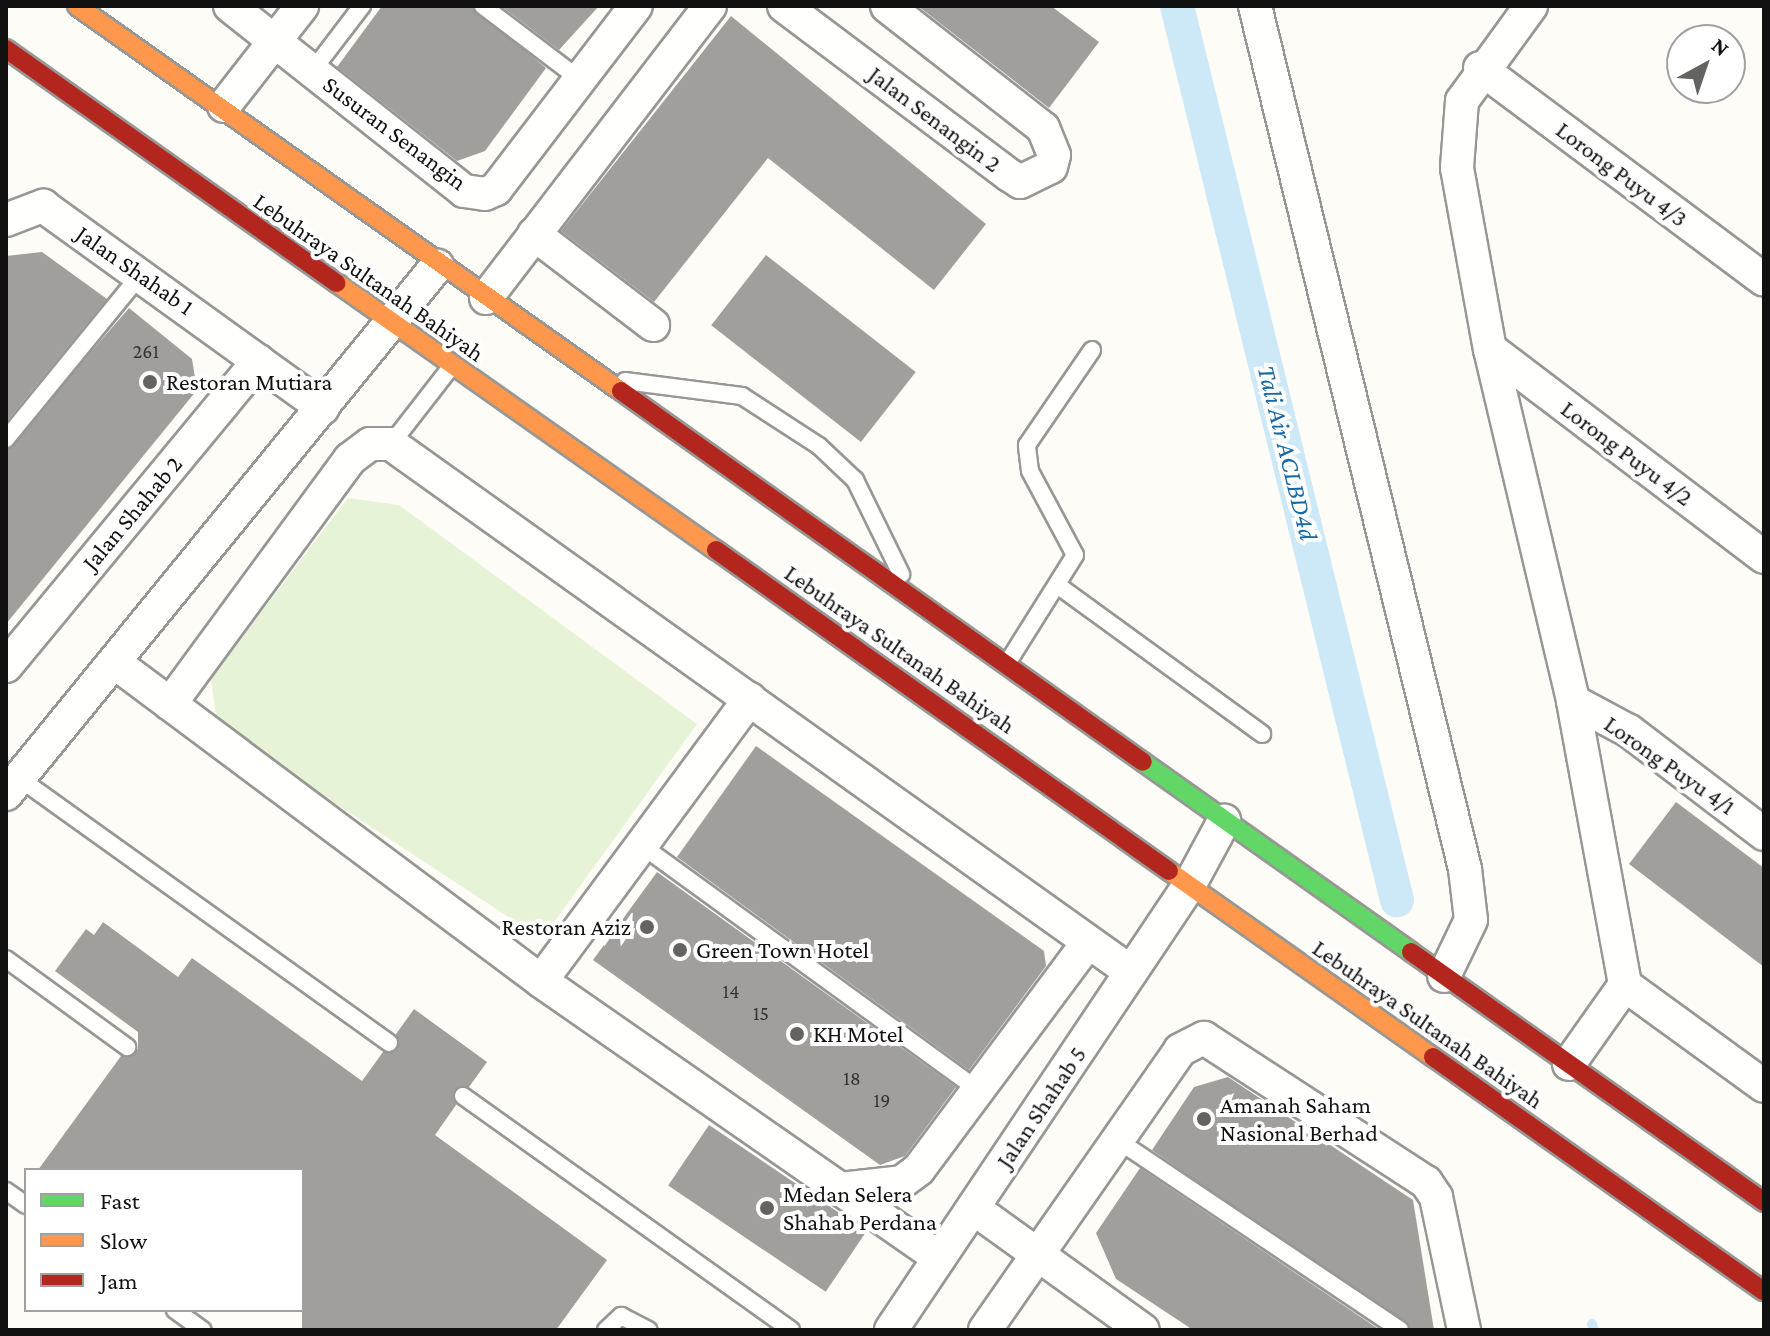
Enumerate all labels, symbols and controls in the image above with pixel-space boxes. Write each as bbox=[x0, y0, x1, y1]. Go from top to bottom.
north arrow bbox=[1666, 24, 1746, 104]
text: N bbox=[1707, 32, 1734, 61]
street label: Jalan Senangin 2 bbox=[863, 60, 1007, 178]
street label: Susuran Senangin bbox=[318, 70, 472, 196]
street label: Lorong Puyu 4/3 bbox=[1551, 115, 1693, 233]
street label: Lebuhraya Sultanah Bahiyah bbox=[248, 186, 490, 368]
street label: Jalan Shahab 1 bbox=[71, 219, 199, 321]
house number: 261 bbox=[133, 339, 159, 363]
water label: Tali Air ACLBD4d bbox=[1250, 362, 1324, 544]
place label: Restoran Mutiara bbox=[166, 368, 332, 396]
marker: Restoran Mutiara bbox=[141, 373, 159, 391]
street label: Lorong Puyu 4/2 bbox=[1555, 394, 1699, 512]
street label: Jalan Shahab 2 bbox=[76, 450, 188, 576]
street label: Lebuhraya Sultanah Bahiyah bbox=[779, 558, 1021, 740]
street label: Lorong Puyu 4/1 bbox=[1599, 709, 1741, 821]
place label: Restoran Aziz bbox=[502, 913, 631, 941]
marker: Restoran Aziz bbox=[638, 918, 656, 936]
street label: Lebuhraya Sultanah Bahiyah bbox=[1307, 933, 1549, 1115]
place label: Green Town Hotel bbox=[696, 936, 869, 964]
marker: Green Town Hotel bbox=[671, 941, 689, 959]
house number: 14 bbox=[723, 979, 739, 1003]
house number: 15 bbox=[753, 1001, 769, 1025]
place label: KH Motel bbox=[813, 1020, 903, 1048]
marker: KH Motel bbox=[788, 1025, 806, 1043]
street label: Jalan Shahab 5 bbox=[990, 1041, 1092, 1173]
house number: 18 bbox=[843, 1066, 861, 1090]
house number: 19 bbox=[874, 1088, 890, 1112]
place label: Amanah Saham Nasional Berhad bbox=[1220, 1091, 1378, 1147]
marker: Amanah Saham Nasional Berhad bbox=[1195, 1110, 1213, 1128]
legend bbox=[24, 1168, 304, 1312]
place label: Medan Selera Shahab Perdana bbox=[783, 1180, 937, 1236]
text: Fast bbox=[100, 1187, 140, 1214]
marker: Medan Selera Shahab Perdana bbox=[758, 1199, 776, 1217]
text: Slow bbox=[100, 1227, 147, 1254]
text: Jam bbox=[100, 1267, 138, 1294]

